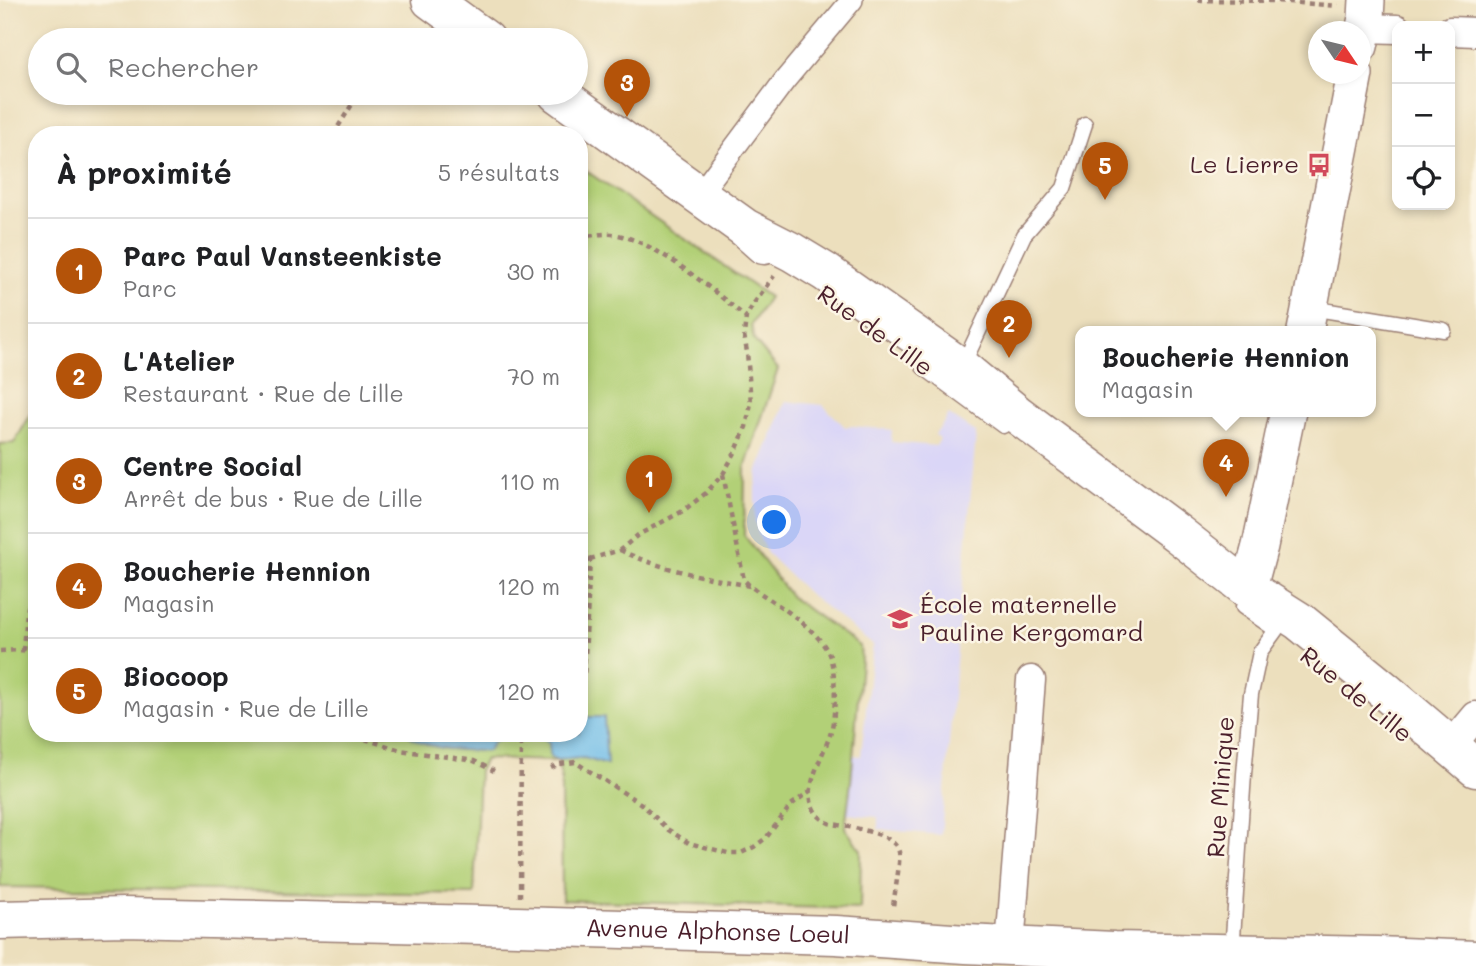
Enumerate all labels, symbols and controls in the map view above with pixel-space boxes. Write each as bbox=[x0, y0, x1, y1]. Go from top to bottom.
north arrow bbox=[1308, 21, 1371, 84]
map controls bbox=[1392, 21, 1455, 210]
button: + bbox=[1392, 21, 1455, 84]
search box bbox=[28, 28, 588, 105]
icon: search bbox=[52, 48, 90, 86]
text: Rechercher bbox=[108, 50, 259, 84]
pin: 3 bbox=[604, 59, 650, 117]
button: − bbox=[1392, 84, 1455, 147]
pin: 5 bbox=[1082, 142, 1128, 200]
button: locate bbox=[1392, 147, 1455, 210]
place label: Le Lierre bbox=[1190, 148, 1299, 179]
bus stop icon: Le Lierre bbox=[1305, 151, 1333, 179]
text: À proximité bbox=[56, 152, 232, 192]
text: 5 résultats bbox=[438, 157, 560, 187]
text: Parc Paul Vansteenkiste bbox=[123, 239, 442, 273]
text: 1 bbox=[74, 256, 84, 286]
text: 30 m bbox=[507, 256, 560, 286]
text: Parc bbox=[123, 273, 176, 303]
street label: Rue de Lille bbox=[812, 277, 940, 382]
pin: 2 bbox=[986, 300, 1032, 358]
popup bbox=[1075, 326, 1376, 417]
text: Boucherie Hennion bbox=[1102, 340, 1349, 374]
text: L'Atelier bbox=[123, 344, 235, 378]
text: 2 bbox=[73, 361, 85, 391]
text: 70 m bbox=[507, 361, 560, 391]
text: Magasin bbox=[1102, 374, 1193, 404]
text: Restaurant · Rue de Lille bbox=[123, 378, 404, 408]
pin: 4 bbox=[1203, 439, 1249, 497]
text: Centre Social bbox=[123, 449, 302, 483]
pin: 1 bbox=[626, 455, 672, 513]
text: 3 bbox=[72, 466, 86, 496]
text: 110 m bbox=[500, 466, 560, 496]
text: Arrêt de bus · Rue de Lille bbox=[123, 483, 423, 513]
your location bbox=[757, 505, 791, 539]
text: Boucherie Hennion bbox=[123, 554, 370, 588]
text: 4 bbox=[72, 571, 86, 601]
text: 120 m bbox=[497, 571, 560, 601]
text: Magasin bbox=[123, 588, 214, 618]
place label: École maternelle Pauline Kergomard bbox=[920, 588, 1143, 647]
school or university icon: École maternelle Pauline Kergomard bbox=[886, 605, 914, 633]
street label: Rue de Lille bbox=[1294, 639, 1419, 749]
text: Biocoop bbox=[123, 659, 229, 693]
text: 5 bbox=[72, 676, 86, 706]
text: 120 m bbox=[497, 676, 560, 706]
text: Magasin · Rue de Lille bbox=[123, 693, 369, 723]
street label: Rue Minique bbox=[1199, 715, 1240, 859]
street label: Avenue Alphonse Loeul bbox=[585, 911, 851, 950]

